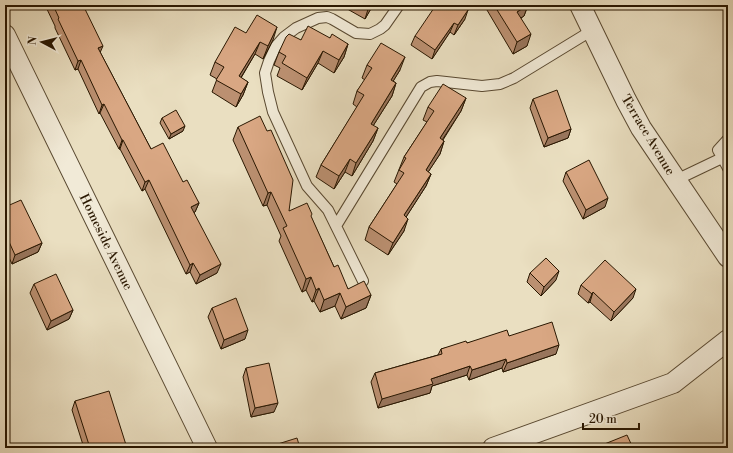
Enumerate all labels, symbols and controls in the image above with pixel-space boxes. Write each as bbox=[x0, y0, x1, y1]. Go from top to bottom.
north arrow bbox=[22, 22, 62, 62]
text: N bbox=[26, 35, 41, 46]
street label: Terrace Avenue bbox=[618, 92, 679, 179]
street label: Homeside Avenue bbox=[76, 191, 136, 293]
scale bar bbox=[583, 405, 639, 431]
text: 20 m bbox=[589, 412, 617, 427]

